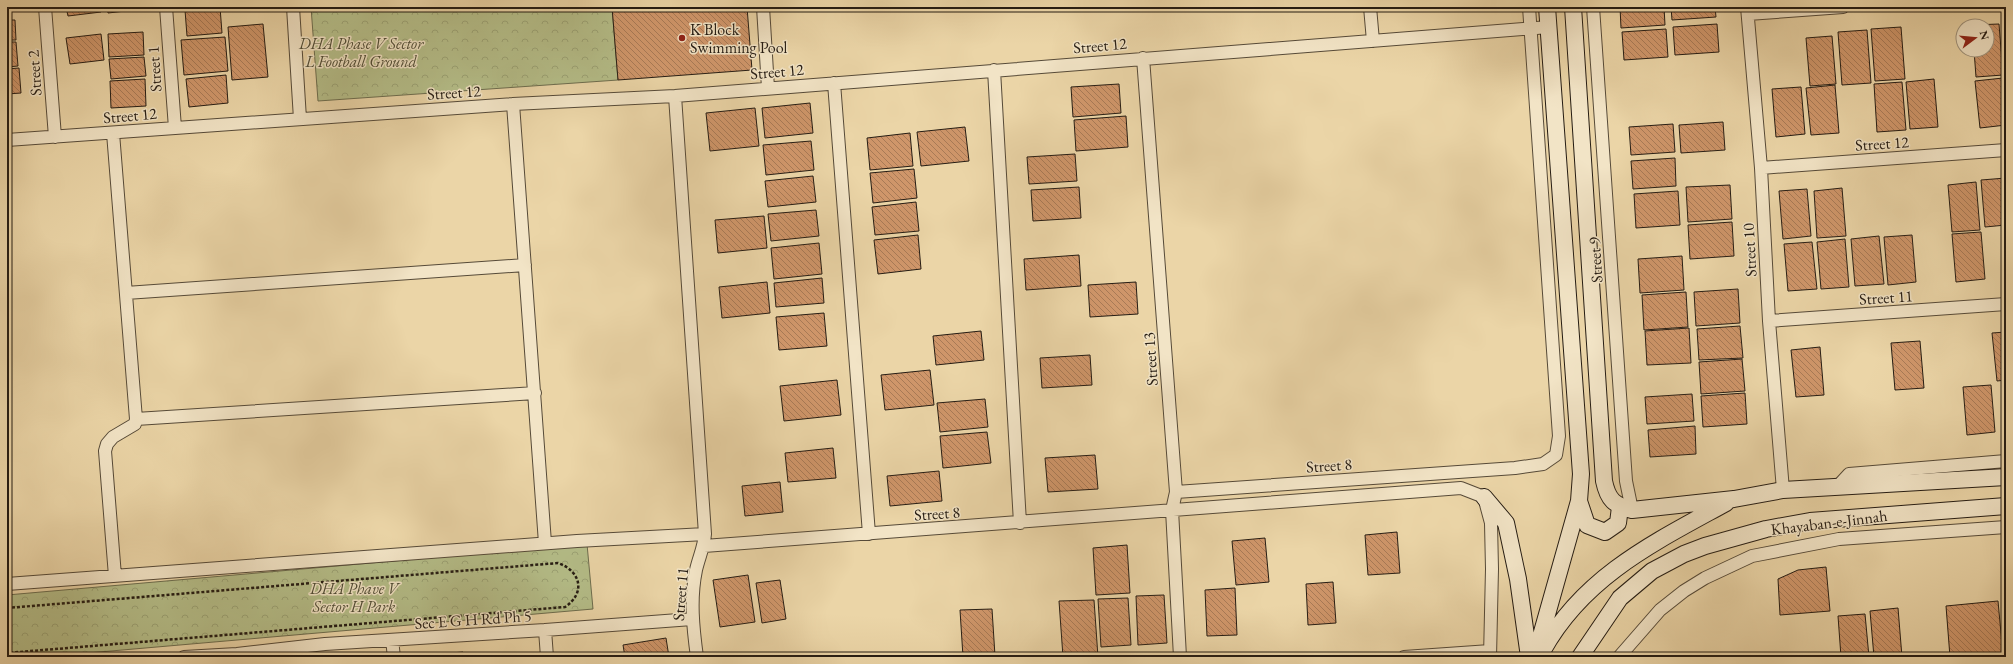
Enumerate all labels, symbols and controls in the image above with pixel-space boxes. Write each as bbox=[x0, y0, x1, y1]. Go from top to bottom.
north arrow bbox=[1955, 18, 1995, 58]
place label: K Block Swimming Pool bbox=[690, 19, 787, 58]
text: N bbox=[1977, 29, 1993, 42]
park label: DHA Phase V Sector L Football Ground bbox=[298, 33, 424, 72]
marker: K Block Swimming Pool bbox=[677, 33, 687, 43]
street label: Street 12 bbox=[1072, 33, 1128, 58]
street label: Street 1 bbox=[142, 45, 167, 93]
street label: Street 2 bbox=[22, 49, 47, 97]
street label: Street 12 bbox=[749, 59, 805, 84]
street label: Street 12 bbox=[427, 80, 482, 105]
street label: Street 12 bbox=[102, 103, 158, 128]
street label: Street 12 bbox=[1855, 131, 1910, 156]
street label: Street 10 bbox=[1738, 222, 1761, 277]
street label: Street 9 bbox=[1583, 236, 1608, 284]
street label: Street 11 bbox=[1859, 285, 1914, 310]
street label: Street 13 bbox=[1138, 331, 1163, 386]
street label: Street 8 bbox=[1305, 453, 1353, 478]
street label: Street 8 bbox=[913, 501, 961, 526]
street label: Khayaban-e-Jinnah bbox=[1770, 505, 1888, 540]
street label: Street 11 bbox=[668, 566, 693, 622]
park label: DHA Phave V Sector H Park bbox=[309, 578, 400, 617]
street label: Sec E G H Rd Ph 5 bbox=[414, 605, 532, 634]

